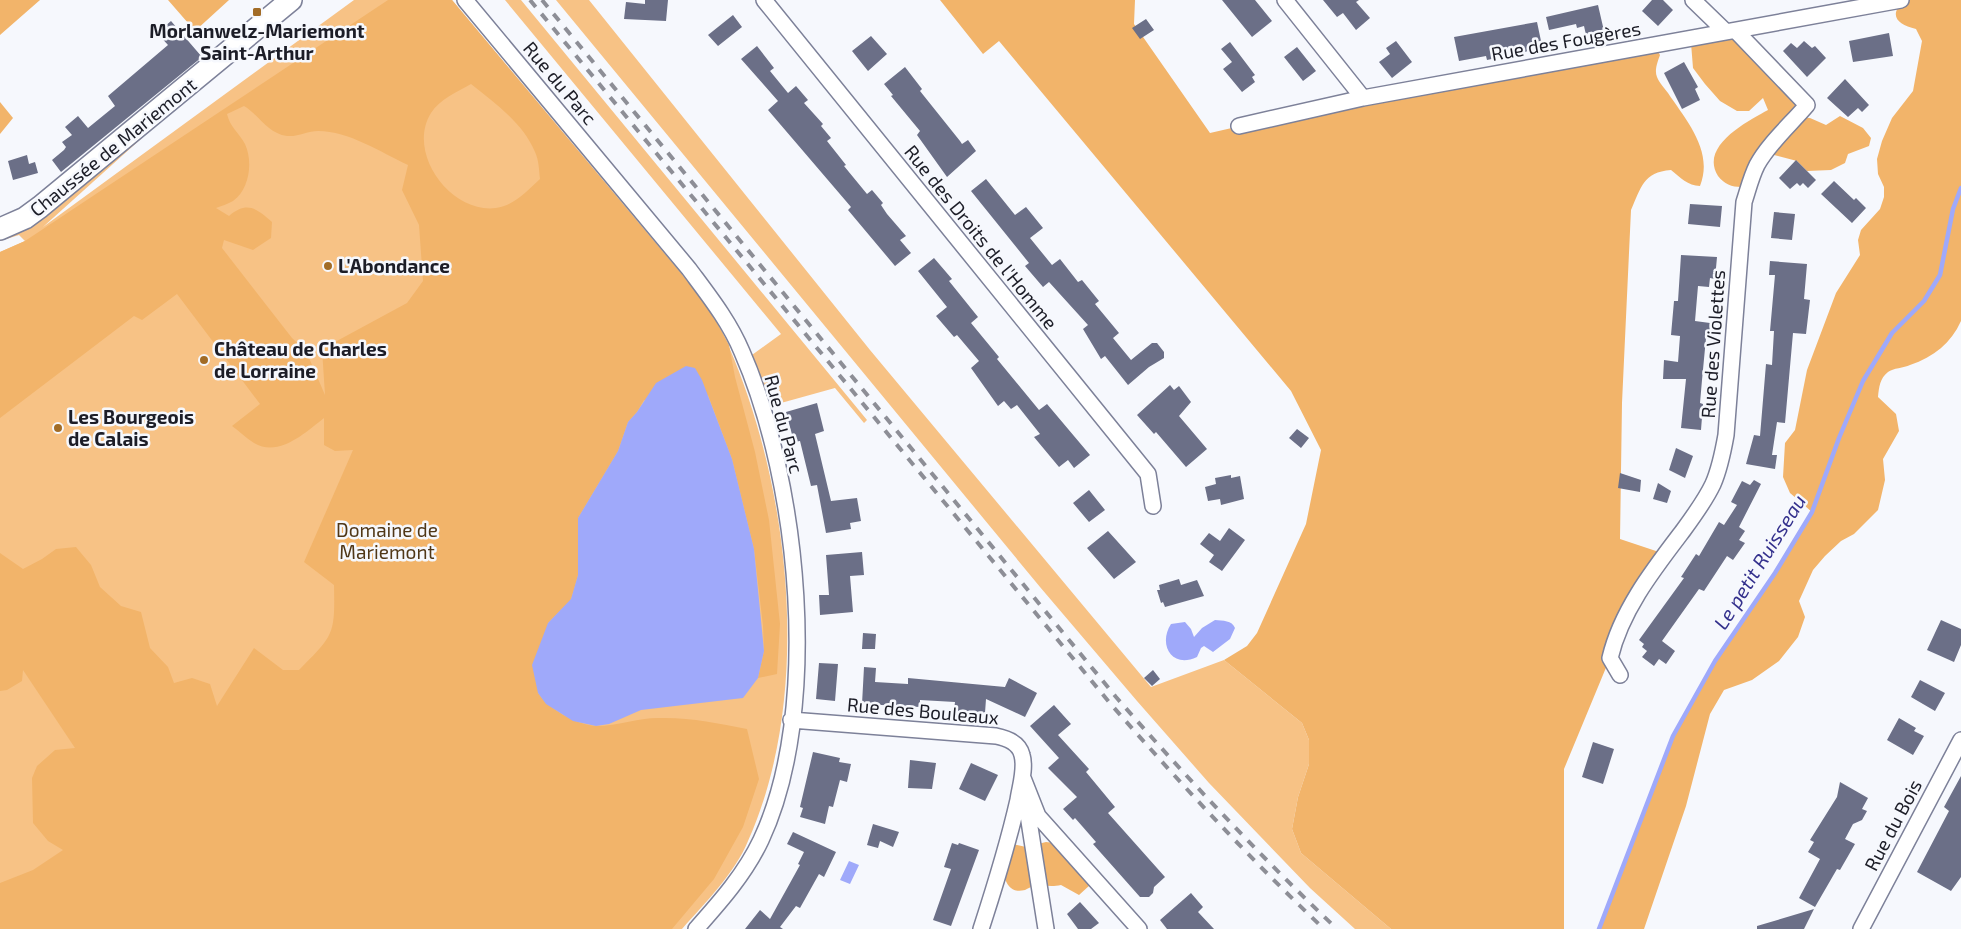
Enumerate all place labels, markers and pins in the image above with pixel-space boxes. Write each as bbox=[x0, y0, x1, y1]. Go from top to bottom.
marker: Morlanwelz-Mariemont Saint-Arthur bbox=[251, 6, 263, 18]
place label: Morlanwelz-Mariemont Saint-Arthur bbox=[149, 19, 365, 64]
place label: L'Abondance bbox=[338, 254, 450, 277]
marker: L'Abondance bbox=[322, 260, 334, 272]
place label: Château de Charles de Lorraine bbox=[214, 337, 387, 382]
marker: Château de Charles de Lorraine bbox=[198, 354, 210, 366]
place label: Les Bourgeois de Calais bbox=[68, 405, 194, 450]
marker: Les Bourgeois de Calais bbox=[52, 422, 64, 434]

